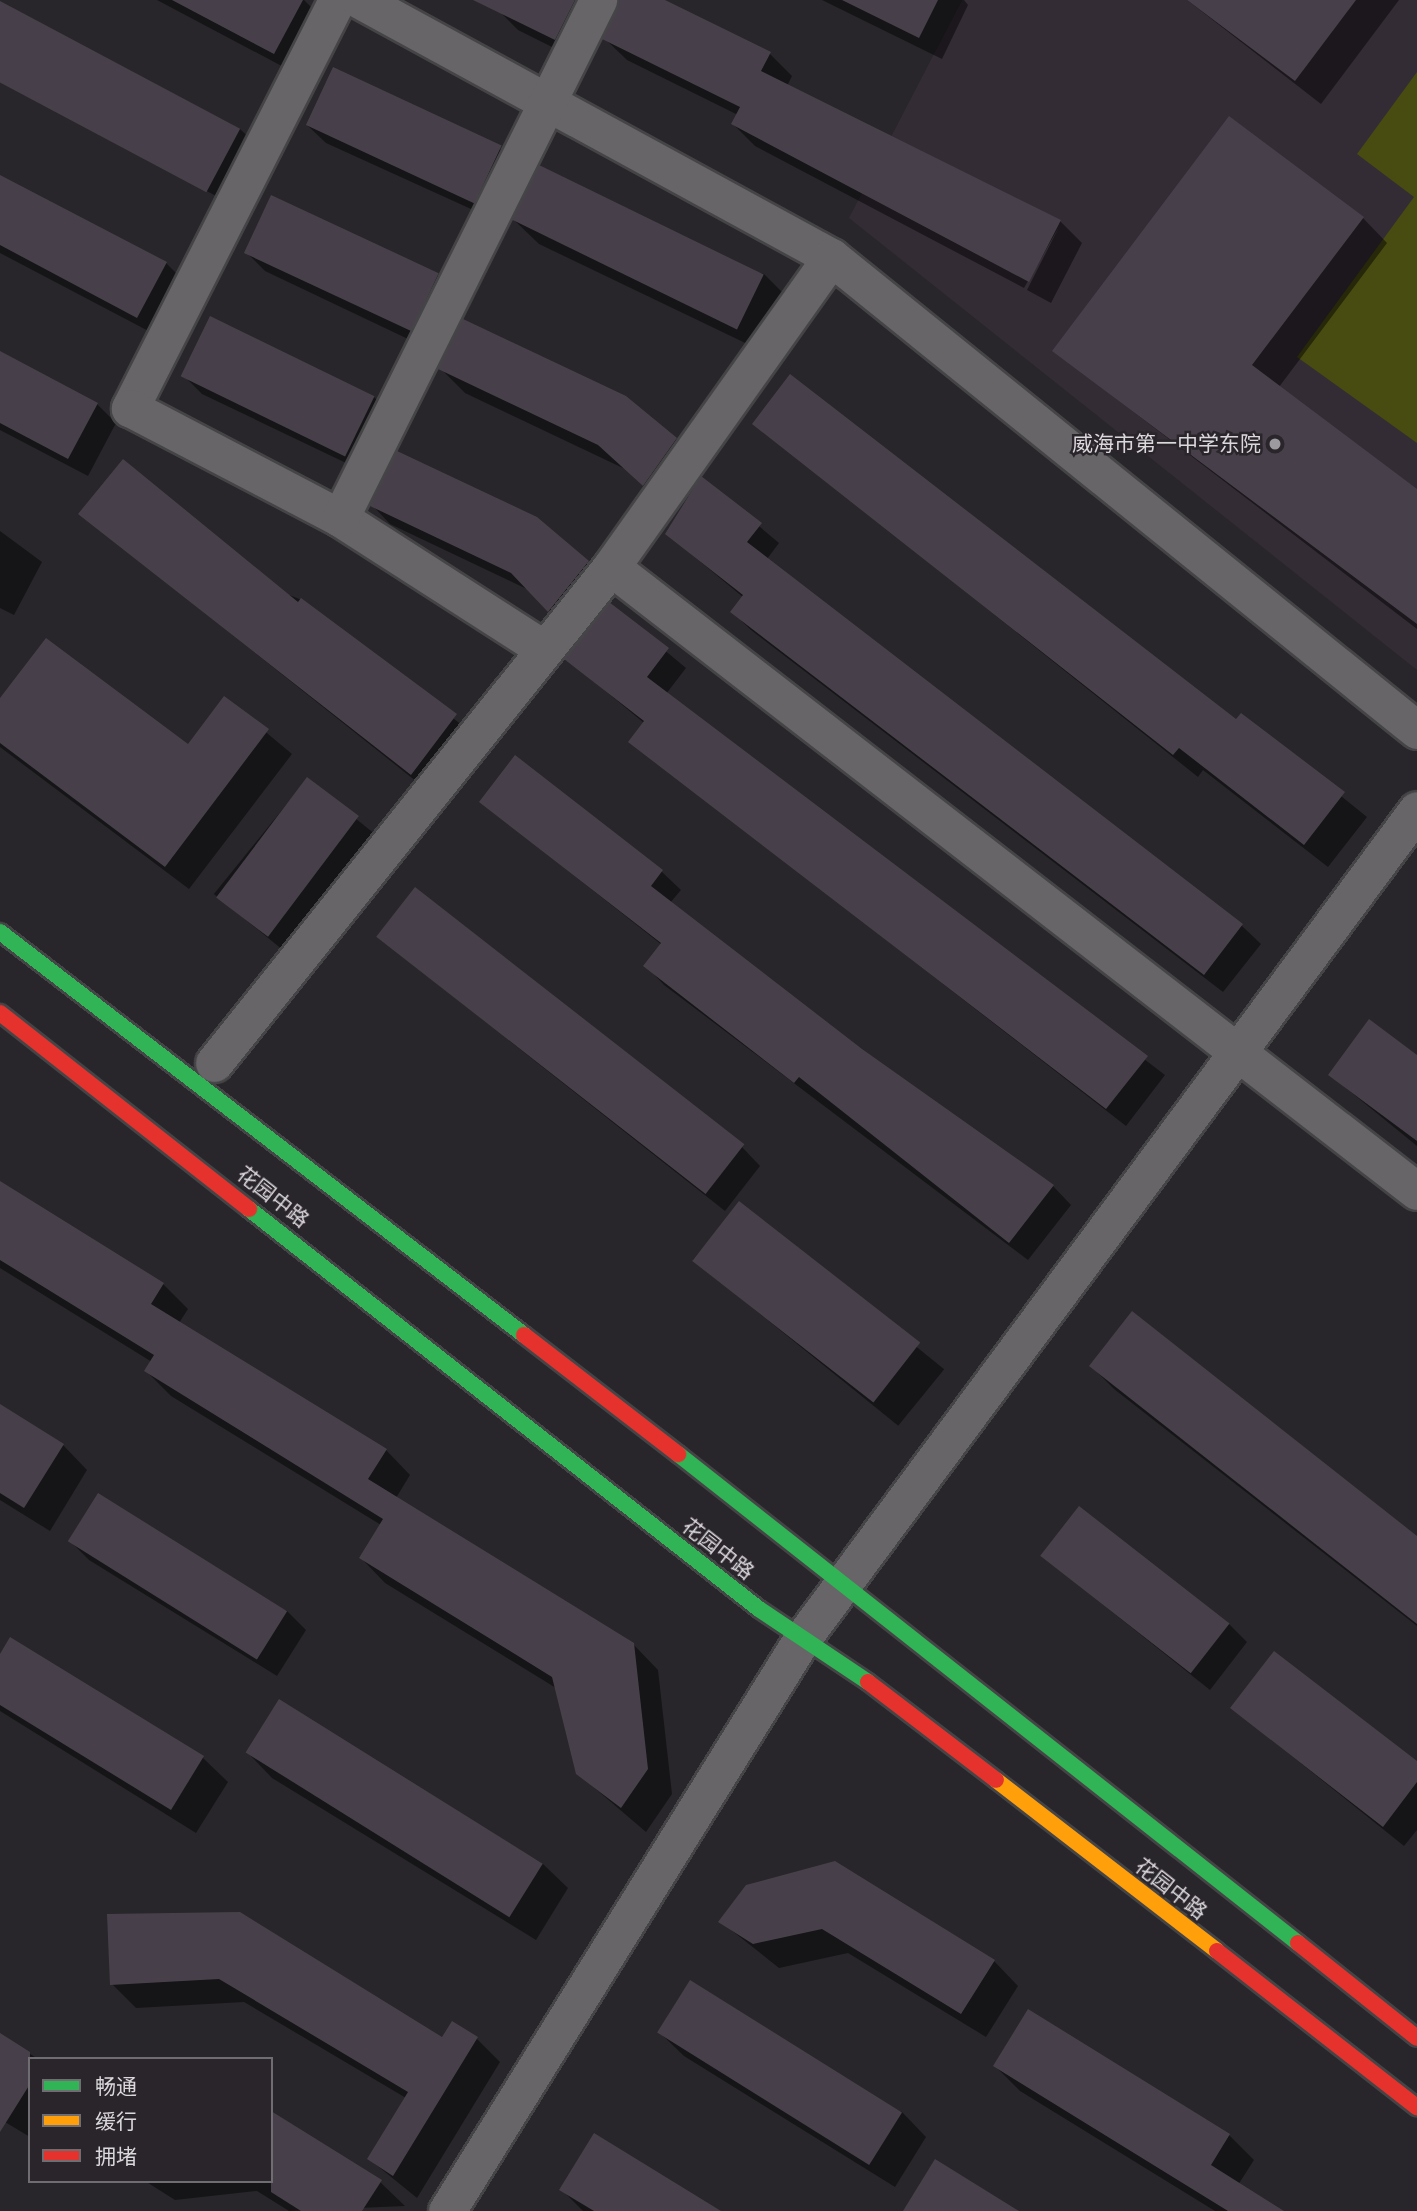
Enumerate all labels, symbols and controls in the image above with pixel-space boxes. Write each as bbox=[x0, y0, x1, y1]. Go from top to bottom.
place label: 威海市第一中学东院 bbox=[1072, 431, 1261, 457]
marker: 威海市第一中学东院 bbox=[1267, 436, 1283, 452]
street label: 花园中路 bbox=[232, 1161, 314, 1233]
street label: 花园中路 bbox=[677, 1513, 759, 1585]
street label: 花园中路 bbox=[1130, 1853, 1212, 1925]
legend bbox=[28, 2057, 273, 2183]
text: 畅通 bbox=[95, 2072, 137, 2102]
text: 缓行 bbox=[95, 2107, 137, 2137]
text: 拥堵 bbox=[95, 2142, 137, 2172]

